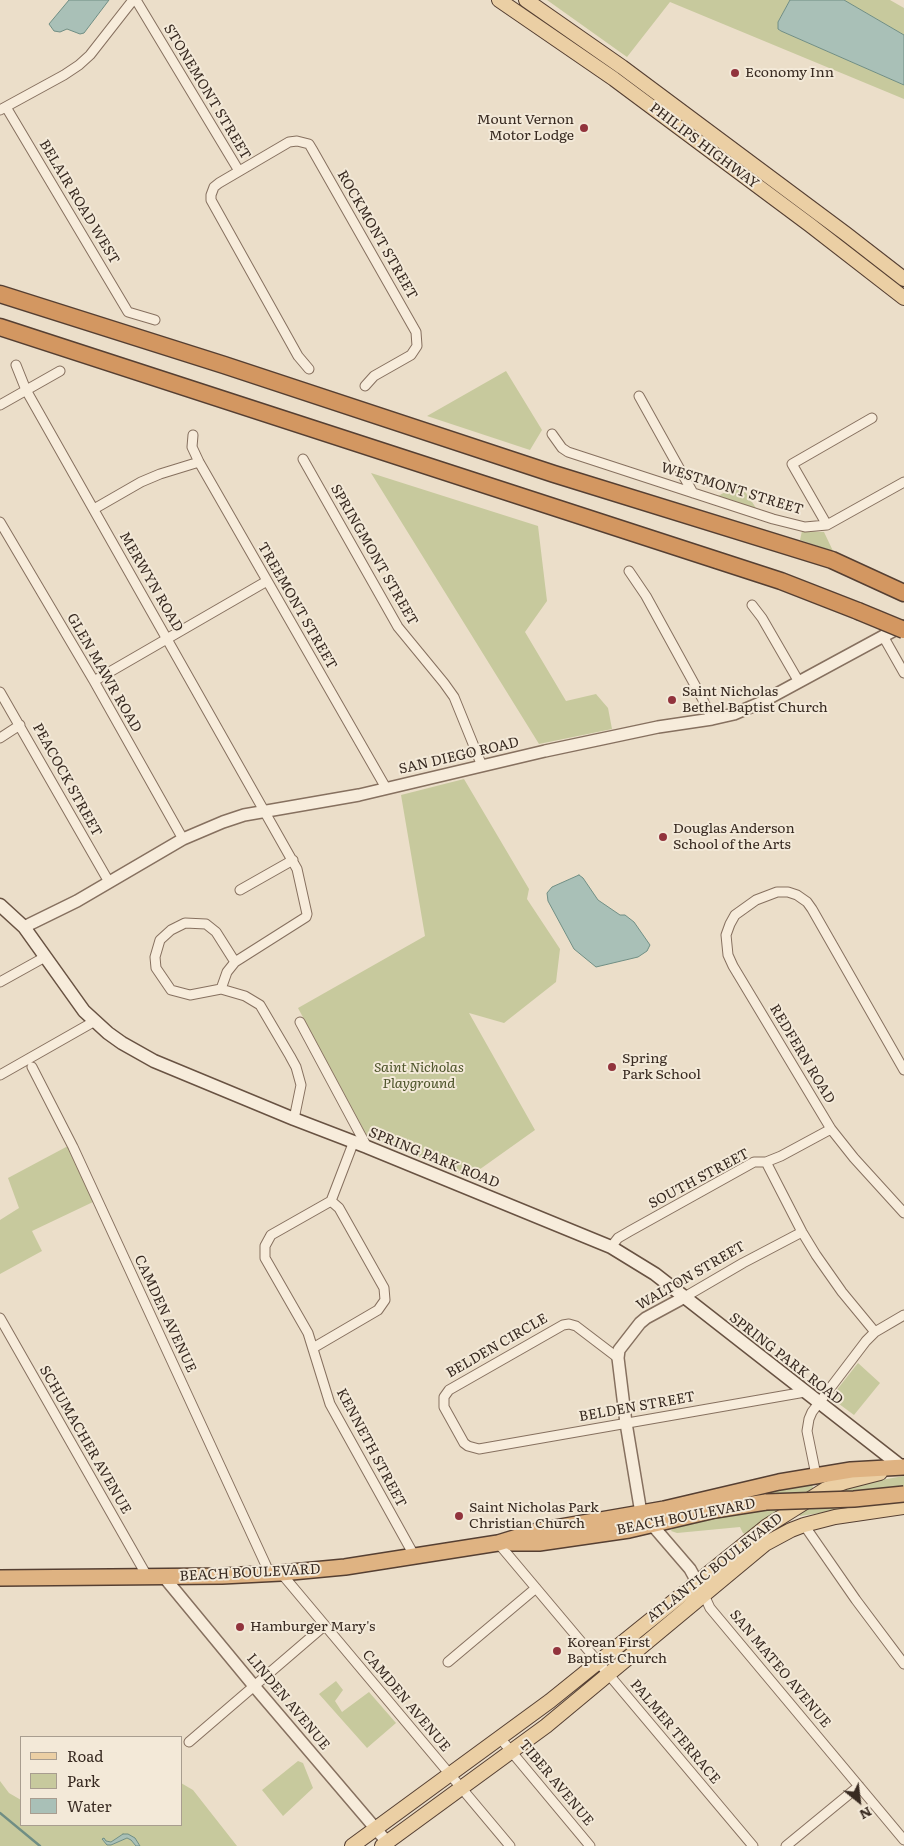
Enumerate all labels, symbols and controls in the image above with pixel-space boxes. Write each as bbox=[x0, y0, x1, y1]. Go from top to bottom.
street label: STONEMONT STREET bbox=[160, 21, 254, 163]
place label: Economy Inn bbox=[745, 65, 834, 81]
marker: Economy Inn bbox=[729, 67, 741, 79]
street label: PHILIPS HIGHWAY bbox=[646, 99, 762, 193]
place label: Mount Vernon Motor Lodge bbox=[477, 112, 574, 144]
marker: Mount Vernon Motor Lodge bbox=[578, 122, 590, 134]
street label: BELAIR ROAD WEST bbox=[35, 137, 123, 267]
street label: ROCKMONT STREET bbox=[333, 167, 421, 303]
street label: WESTMONT STREET bbox=[659, 459, 805, 519]
street label: SPRINGMONT STREET bbox=[327, 481, 421, 629]
street label: MERWYN ROAD bbox=[116, 529, 186, 635]
street label: TREEMONT STREET bbox=[254, 540, 340, 672]
street label: GLEN MAWR ROAD bbox=[63, 610, 145, 736]
place label: Saint Nicholas Bethel Baptist Church bbox=[682, 684, 828, 716]
marker: Saint Nicholas Bethel Baptist Church bbox=[666, 694, 678, 706]
street label: PEACOCK STREET bbox=[29, 720, 105, 840]
street label: SAN DIEGO ROAD bbox=[397, 734, 521, 778]
place label: Douglas Anderson School of the Arts bbox=[673, 821, 795, 854]
marker: Douglas Anderson School of the Arts bbox=[657, 831, 669, 843]
street label: REDFERN ROAD bbox=[766, 1001, 838, 1107]
place label: Spring Park School bbox=[622, 1051, 701, 1084]
park label: Saint Nicholas Playground bbox=[374, 1060, 464, 1092]
marker: Spring Park School bbox=[606, 1061, 618, 1073]
street label: SPRING PARK ROAD bbox=[366, 1124, 502, 1192]
street label: SOUTH STREET bbox=[646, 1145, 752, 1213]
street label: WALTON STREET bbox=[634, 1238, 748, 1314]
street label: CAMDEN AVENUE bbox=[130, 1252, 200, 1376]
street label: SPRING PARK ROAD bbox=[726, 1309, 846, 1409]
street label: BELDEN CIRCLE bbox=[443, 1310, 551, 1382]
street label: SCHUMACHER AVENUE bbox=[36, 1363, 134, 1517]
street label: KENNETH STREET bbox=[332, 1386, 410, 1510]
street label: BELDEN STREET bbox=[578, 1389, 696, 1425]
street label: BEACH BOULEVARD bbox=[615, 1495, 757, 1539]
place label: Saint Nicholas Park Christian Church bbox=[469, 1500, 599, 1532]
marker: Saint Nicholas Park Christian Church bbox=[453, 1510, 465, 1522]
street label: ATLANTIC BOULEVARD bbox=[644, 1510, 786, 1626]
street label: BEACH BOULEVARD bbox=[179, 1561, 321, 1585]
street label: SAN MATEO AVENUE bbox=[726, 1607, 834, 1731]
place label: Hamburger Mary's bbox=[250, 1619, 375, 1635]
marker: Hamburger Mary's bbox=[234, 1621, 246, 1633]
place label: Korean First Baptist Church bbox=[567, 1635, 667, 1668]
marker: Korean First Baptist Church bbox=[551, 1645, 563, 1657]
street label: CAMDEN AVENUE bbox=[358, 1647, 454, 1755]
street label: LINDEN AVENUE bbox=[243, 1650, 333, 1754]
street label: PALMER TERRACE bbox=[627, 1677, 723, 1787]
legend bbox=[20, 1736, 182, 1826]
street label: TIBER AVENUE bbox=[515, 1737, 597, 1829]
text: Road bbox=[67, 1744, 103, 1767]
text: Park bbox=[67, 1769, 100, 1792]
north arrow bbox=[834, 1776, 884, 1826]
text: Water bbox=[67, 1794, 112, 1817]
text: N bbox=[856, 1803, 876, 1826]

